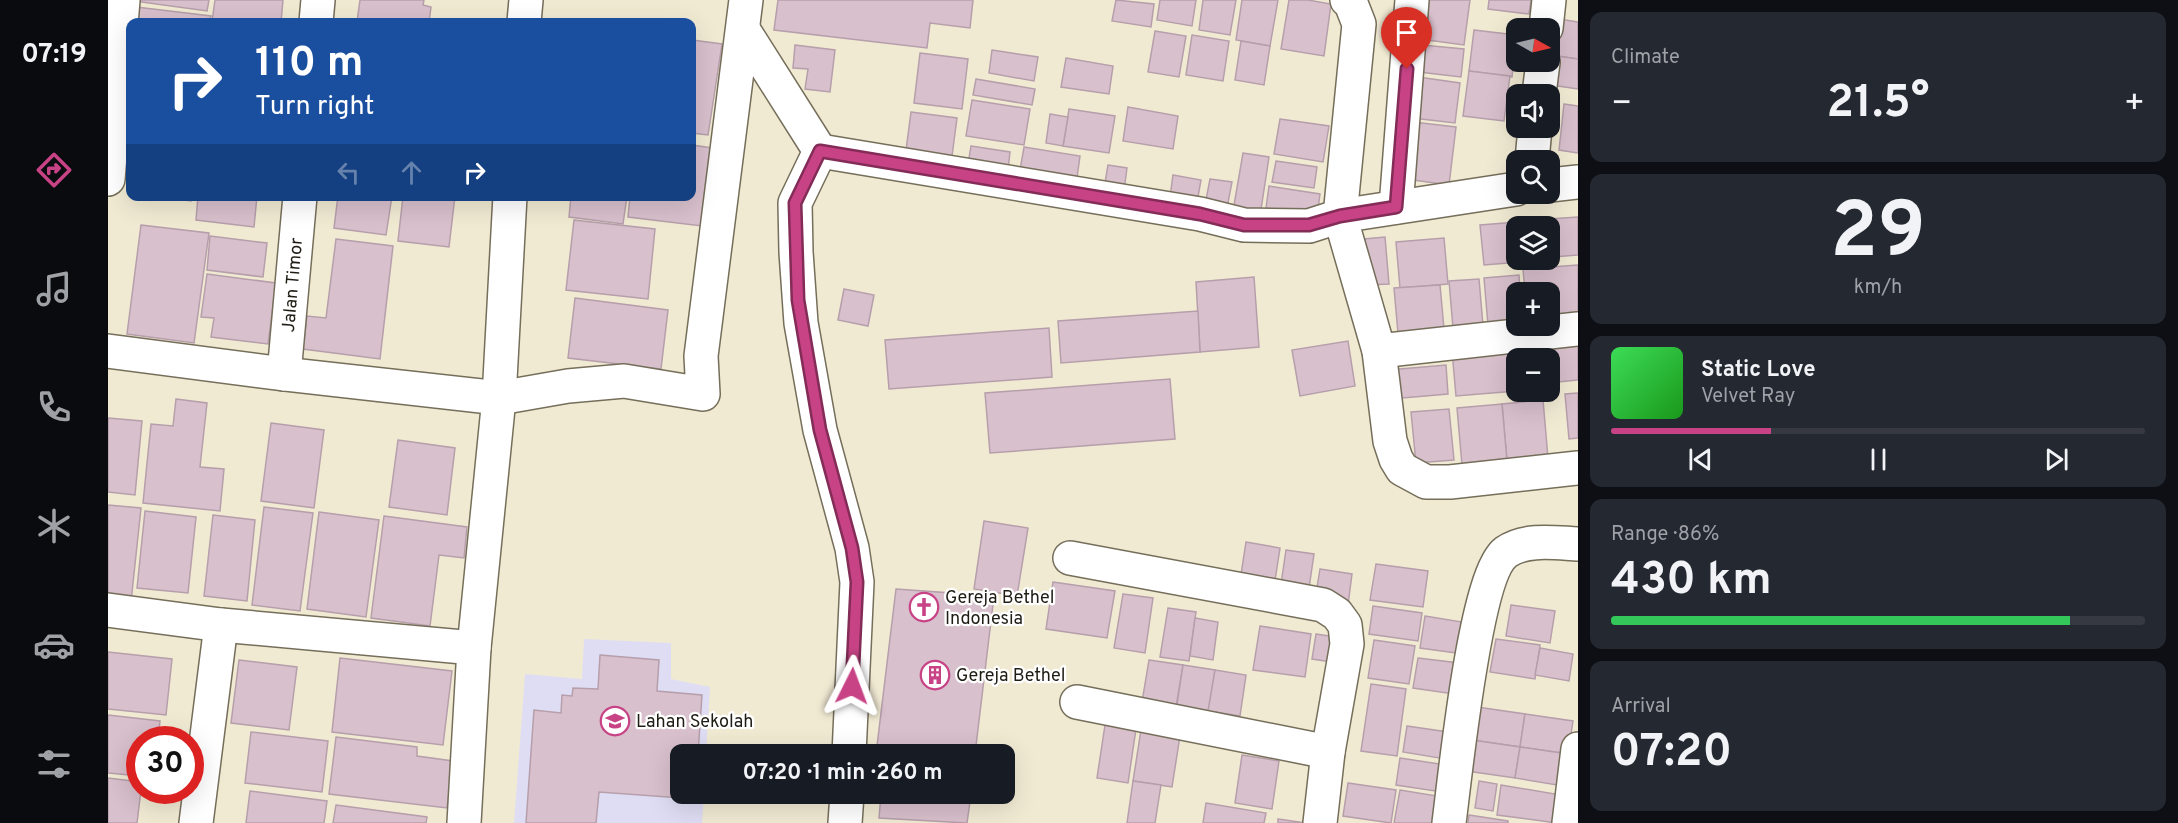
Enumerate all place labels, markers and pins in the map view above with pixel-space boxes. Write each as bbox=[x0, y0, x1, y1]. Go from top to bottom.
pin bbox=[1381, 7, 1432, 69]
place label: Gereja Bethel Indonesia bbox=[945, 587, 1054, 631]
church icon: Gereja Bethel Indonesia bbox=[908, 591, 940, 623]
building icon: Gereja Bethel bbox=[919, 659, 951, 691]
place label: Gereja Bethel bbox=[956, 665, 1065, 688]
school or university icon: Lahan Sekolah bbox=[599, 705, 631, 737]
place label: Lahan Sekolah bbox=[636, 711, 753, 734]

